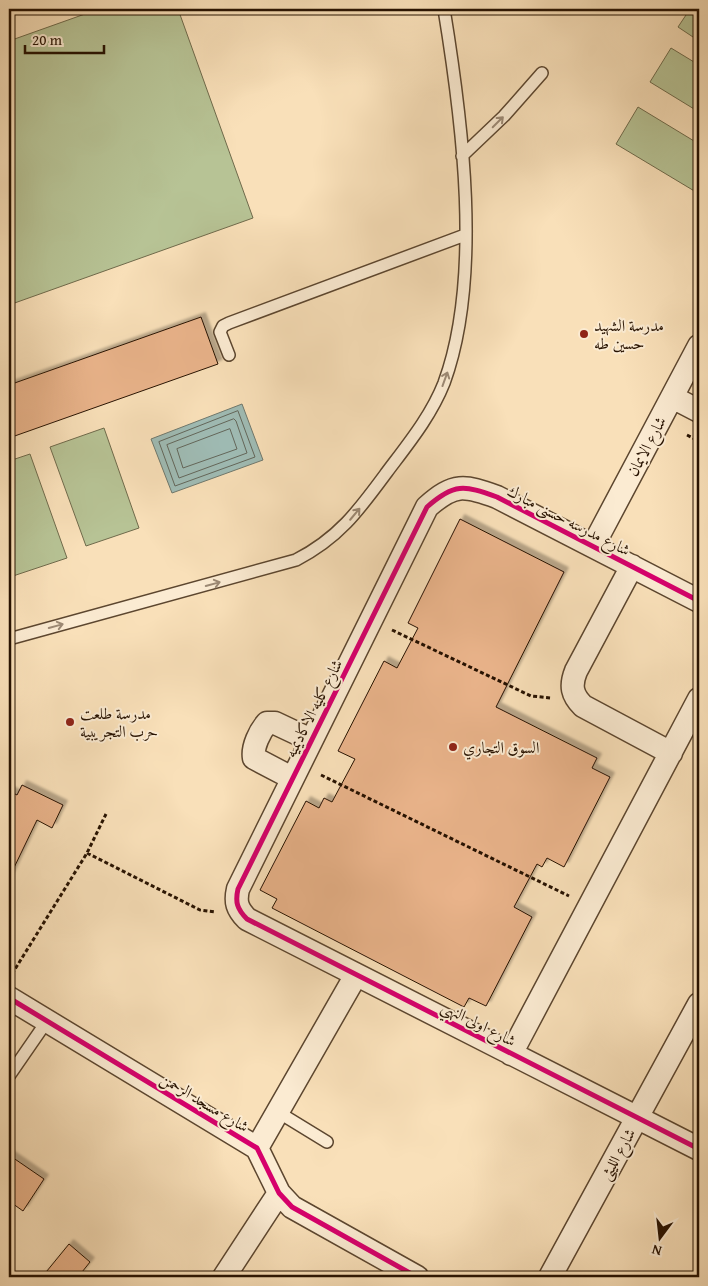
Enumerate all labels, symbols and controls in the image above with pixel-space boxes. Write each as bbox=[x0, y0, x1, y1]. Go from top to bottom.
scale bar bbox=[25, 22, 104, 54]
text: 20 m bbox=[32, 29, 63, 50]
one-way arrow bbox=[492, 116, 504, 128]
place label: مدرسة الشهيد حسين طه bbox=[594, 313, 664, 355]
marker: مدرسة الشهيد حسين طه bbox=[578, 328, 590, 340]
one-way arrow bbox=[441, 372, 450, 388]
street label: شارع الايمان bbox=[620, 412, 674, 481]
street label: شارع مدرسه حسنى مبارك bbox=[502, 479, 635, 563]
one-way arrow bbox=[350, 508, 361, 521]
one-way arrow bbox=[204, 579, 220, 588]
one-way arrow bbox=[47, 621, 63, 630]
street label: شارع كليه الاكاديميه bbox=[278, 655, 350, 762]
place label: مدرسة طلعت حرب التجريبية bbox=[80, 701, 158, 743]
marker: مدرسة طلعت حرب التجريبية bbox=[64, 716, 76, 728]
place label: السوق التجاري bbox=[463, 735, 539, 760]
marker: السوق التجاري bbox=[447, 741, 459, 753]
street label: شارع اولى النهي bbox=[436, 994, 521, 1056]
street label: شارع مسجد الرحمن bbox=[155, 1066, 254, 1140]
street label: شارع الليثى bbox=[593, 1124, 643, 1185]
north arrow bbox=[636, 1214, 686, 1264]
text: N bbox=[649, 1240, 664, 1261]

